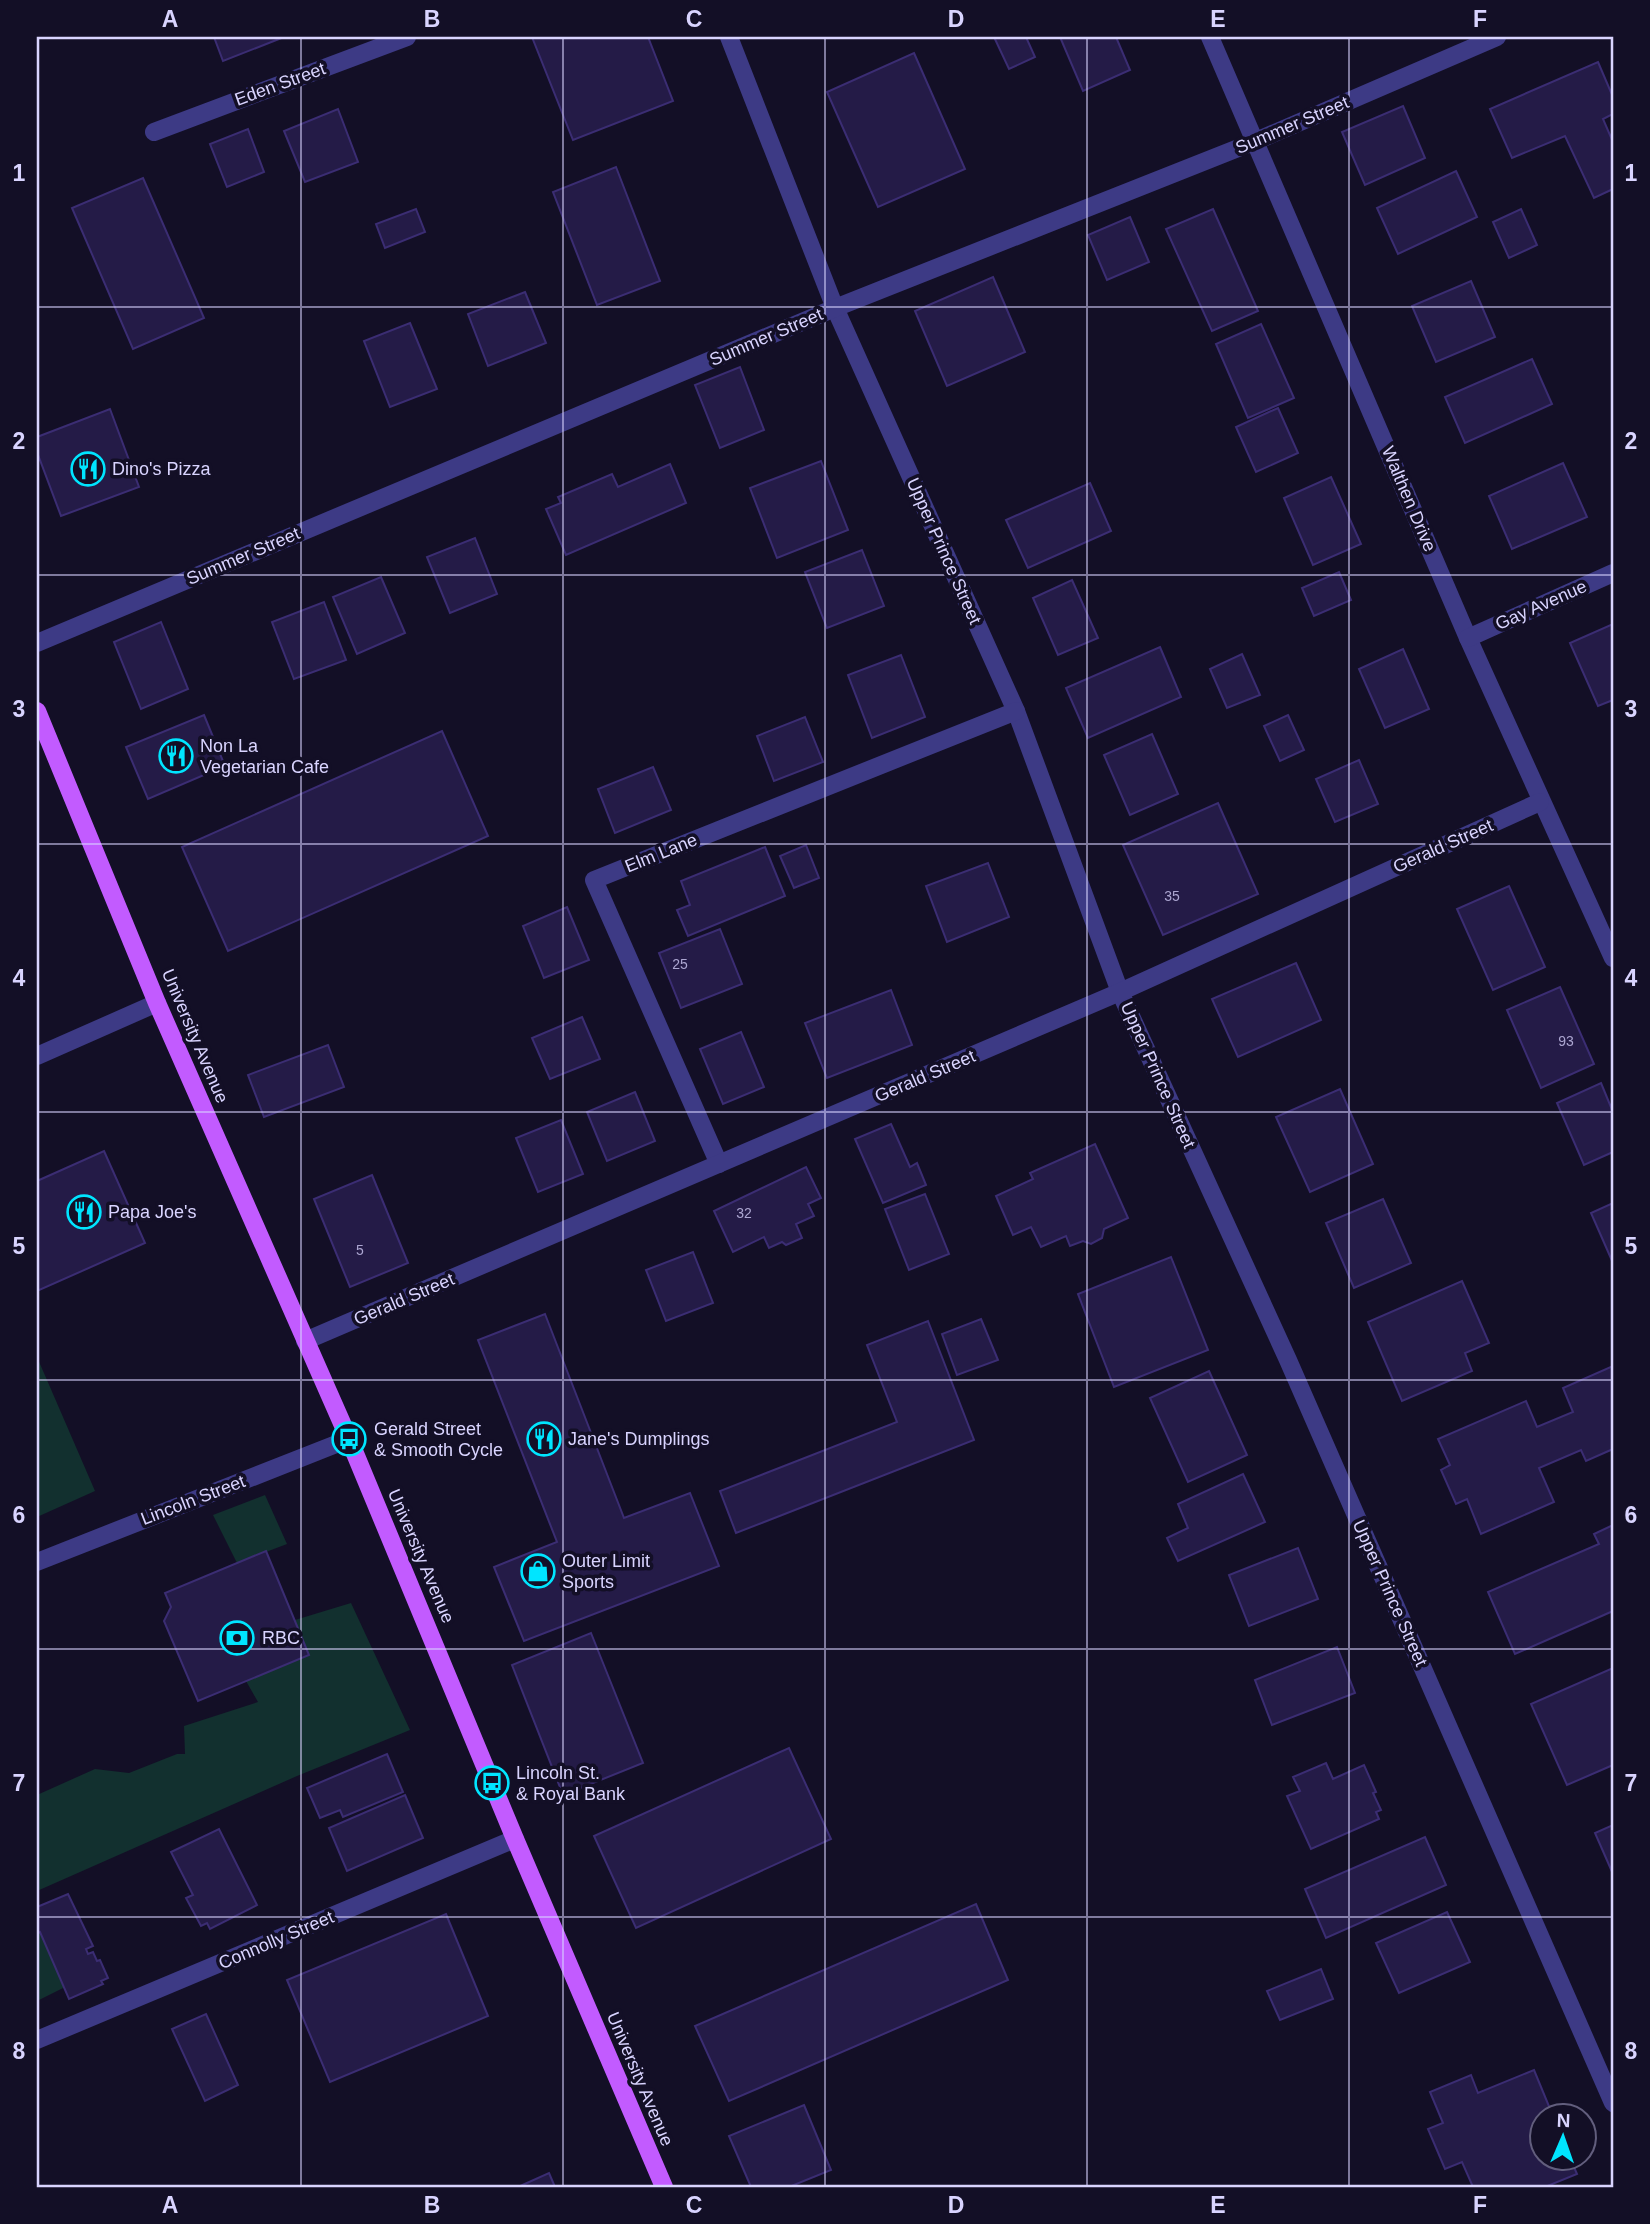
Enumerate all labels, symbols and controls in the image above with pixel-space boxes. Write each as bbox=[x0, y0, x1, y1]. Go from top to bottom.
text: A bbox=[162, 6, 178, 32]
text: B bbox=[424, 6, 440, 32]
text: C bbox=[686, 6, 702, 32]
text: D bbox=[948, 6, 964, 32]
text: E bbox=[1210, 6, 1226, 32]
text: F bbox=[1473, 6, 1487, 32]
street label: Eden Street bbox=[232, 58, 328, 110]
street label: Summer Street bbox=[1232, 92, 1352, 158]
text: 1 bbox=[13, 160, 26, 186]
text: 1 bbox=[1625, 160, 1638, 186]
street label: Summer Street bbox=[706, 304, 826, 370]
text: 2 bbox=[13, 428, 25, 454]
text: 2 bbox=[1625, 428, 1637, 454]
street label: Walthen Drive bbox=[1378, 443, 1440, 555]
restaurant icon: Dino's Pizza bbox=[69, 450, 107, 488]
place label: Dino's Pizza bbox=[112, 459, 211, 479]
street label: Upper Prince Street bbox=[903, 475, 985, 627]
street label: Summer Street bbox=[183, 523, 303, 589]
street label: Gay Avenue bbox=[1492, 576, 1590, 634]
text: 3 bbox=[13, 696, 25, 722]
text: 3 bbox=[1625, 696, 1637, 722]
place label: Non La Vegetarian Cafe bbox=[200, 736, 329, 777]
restaurant icon: Non La Vegetarian Cafe bbox=[157, 737, 195, 775]
street label: Gerald Street bbox=[1390, 815, 1496, 877]
street label: Elm Lane bbox=[622, 829, 700, 877]
house number: 35 bbox=[1164, 888, 1180, 904]
house number: 25 bbox=[672, 956, 688, 972]
text: 4 bbox=[13, 965, 26, 991]
text: 4 bbox=[1625, 965, 1638, 991]
street label: University Avenue bbox=[158, 966, 232, 1106]
street label: Upper Prince Street bbox=[1117, 999, 1199, 1151]
house number: 93 bbox=[1558, 1033, 1574, 1049]
street label: Gerald Street bbox=[872, 1046, 978, 1106]
restaurant icon: Papa Joe's bbox=[65, 1193, 103, 1231]
place label: Papa Joe's bbox=[108, 1202, 197, 1222]
house number: 32 bbox=[736, 1205, 752, 1221]
text: 5 bbox=[13, 1233, 26, 1259]
text: 5 bbox=[1625, 1233, 1638, 1259]
house number: 5 bbox=[356, 1242, 364, 1258]
street label: Gerald Street bbox=[351, 1269, 457, 1329]
place label: Gerald Street & Smooth Cycle bbox=[374, 1419, 503, 1460]
bus stop icon: Gerald Street & Smooth Cycle bbox=[330, 1420, 368, 1458]
restaurant icon: Jane's Dumplings bbox=[525, 1420, 563, 1458]
place label: Jane's Dumplings bbox=[568, 1429, 710, 1449]
street label: Lincoln Street bbox=[138, 1471, 248, 1529]
street label: University Avenue bbox=[384, 1486, 458, 1626]
text: 6 bbox=[13, 1502, 25, 1528]
text: 6 bbox=[1625, 1502, 1637, 1528]
street label: Upper Prince Street bbox=[1349, 1517, 1431, 1669]
place label: Outer Limit Sports bbox=[562, 1551, 650, 1592]
shop icon: Outer Limit Sports bbox=[519, 1552, 557, 1590]
bank icon: RBC bbox=[218, 1619, 256, 1657]
place label: RBC bbox=[262, 1628, 300, 1648]
place label: Lincoln St. & Royal Bank bbox=[516, 1763, 626, 1804]
bus stop icon: Lincoln St. & Royal Bank bbox=[473, 1764, 511, 1802]
text: 7 bbox=[13, 1770, 25, 1796]
text: 7 bbox=[1625, 1770, 1637, 1796]
street label: Connolly Street bbox=[215, 1907, 337, 1973]
street label: University Avenue bbox=[603, 2009, 677, 2149]
text: 8 bbox=[13, 2038, 26, 2064]
text: 8 bbox=[1625, 2038, 1638, 2064]
north arrow bbox=[1528, 2102, 1598, 2172]
text: N bbox=[1556, 2110, 1571, 2131]
text: A bbox=[162, 2192, 178, 2218]
text: B bbox=[424, 2192, 440, 2218]
text: C bbox=[686, 2192, 702, 2218]
text: D bbox=[948, 2192, 964, 2218]
text: E bbox=[1210, 2192, 1226, 2218]
text: F bbox=[1473, 2192, 1487, 2218]

